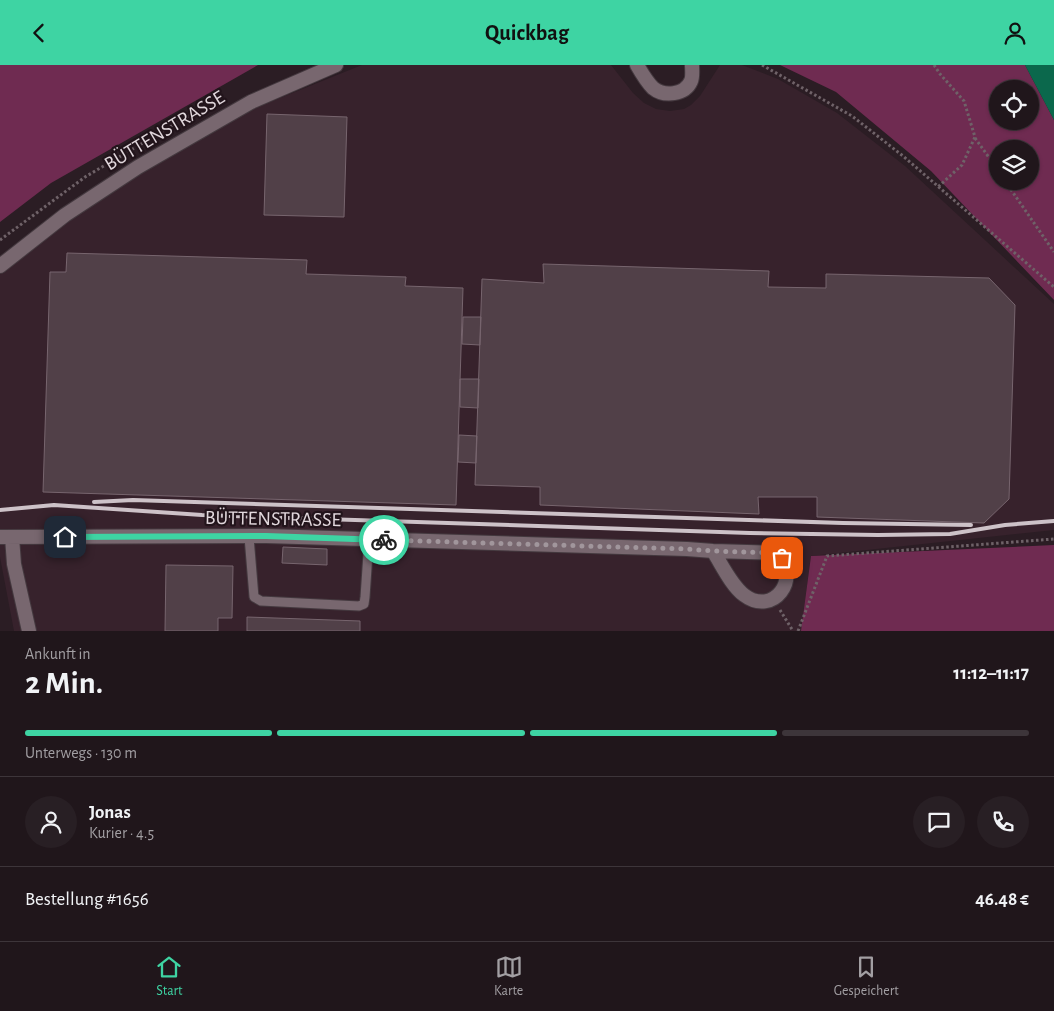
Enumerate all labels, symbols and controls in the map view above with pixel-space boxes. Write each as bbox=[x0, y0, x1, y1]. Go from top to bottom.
icon: back bbox=[25, 19, 53, 47]
icon: person bbox=[1001, 19, 1029, 47]
text: Quickbag bbox=[485, 22, 569, 44]
map controls bbox=[989, 80, 1039, 190]
button: locate bbox=[989, 80, 1039, 130]
street label: BÜTTENSTRASSE bbox=[101, 87, 228, 175]
button: layers bbox=[989, 140, 1039, 190]
street label: BÜTTENSTRASSE bbox=[205, 508, 342, 530]
courier bbox=[359, 515, 409, 565]
pin bbox=[44, 516, 86, 558]
icon: home bbox=[51, 523, 79, 551]
icon: bike bbox=[370, 526, 398, 554]
pin bbox=[761, 537, 803, 579]
icon: bag bbox=[768, 544, 796, 572]
text: Ankunft in bbox=[25, 646, 91, 662]
text: 11:12–11:17 bbox=[953, 664, 1029, 683]
text: 2 Min. bbox=[25, 667, 103, 699]
text: Unterwegs · 130 m bbox=[25, 745, 137, 761]
button: person bbox=[25, 796, 77, 848]
button: chat bbox=[913, 796, 965, 848]
button: phone bbox=[977, 796, 1029, 848]
text: Jonas bbox=[89, 803, 131, 822]
text: Kurier · 4.5 bbox=[89, 825, 154, 841]
text: Bestellung #1656 bbox=[25, 890, 149, 909]
text: 46.48 € bbox=[975, 890, 1029, 909]
tab: Start bbox=[155, 953, 183, 1000]
tab: Karte bbox=[494, 953, 523, 1000]
tab: Gespeichert bbox=[834, 953, 899, 1000]

